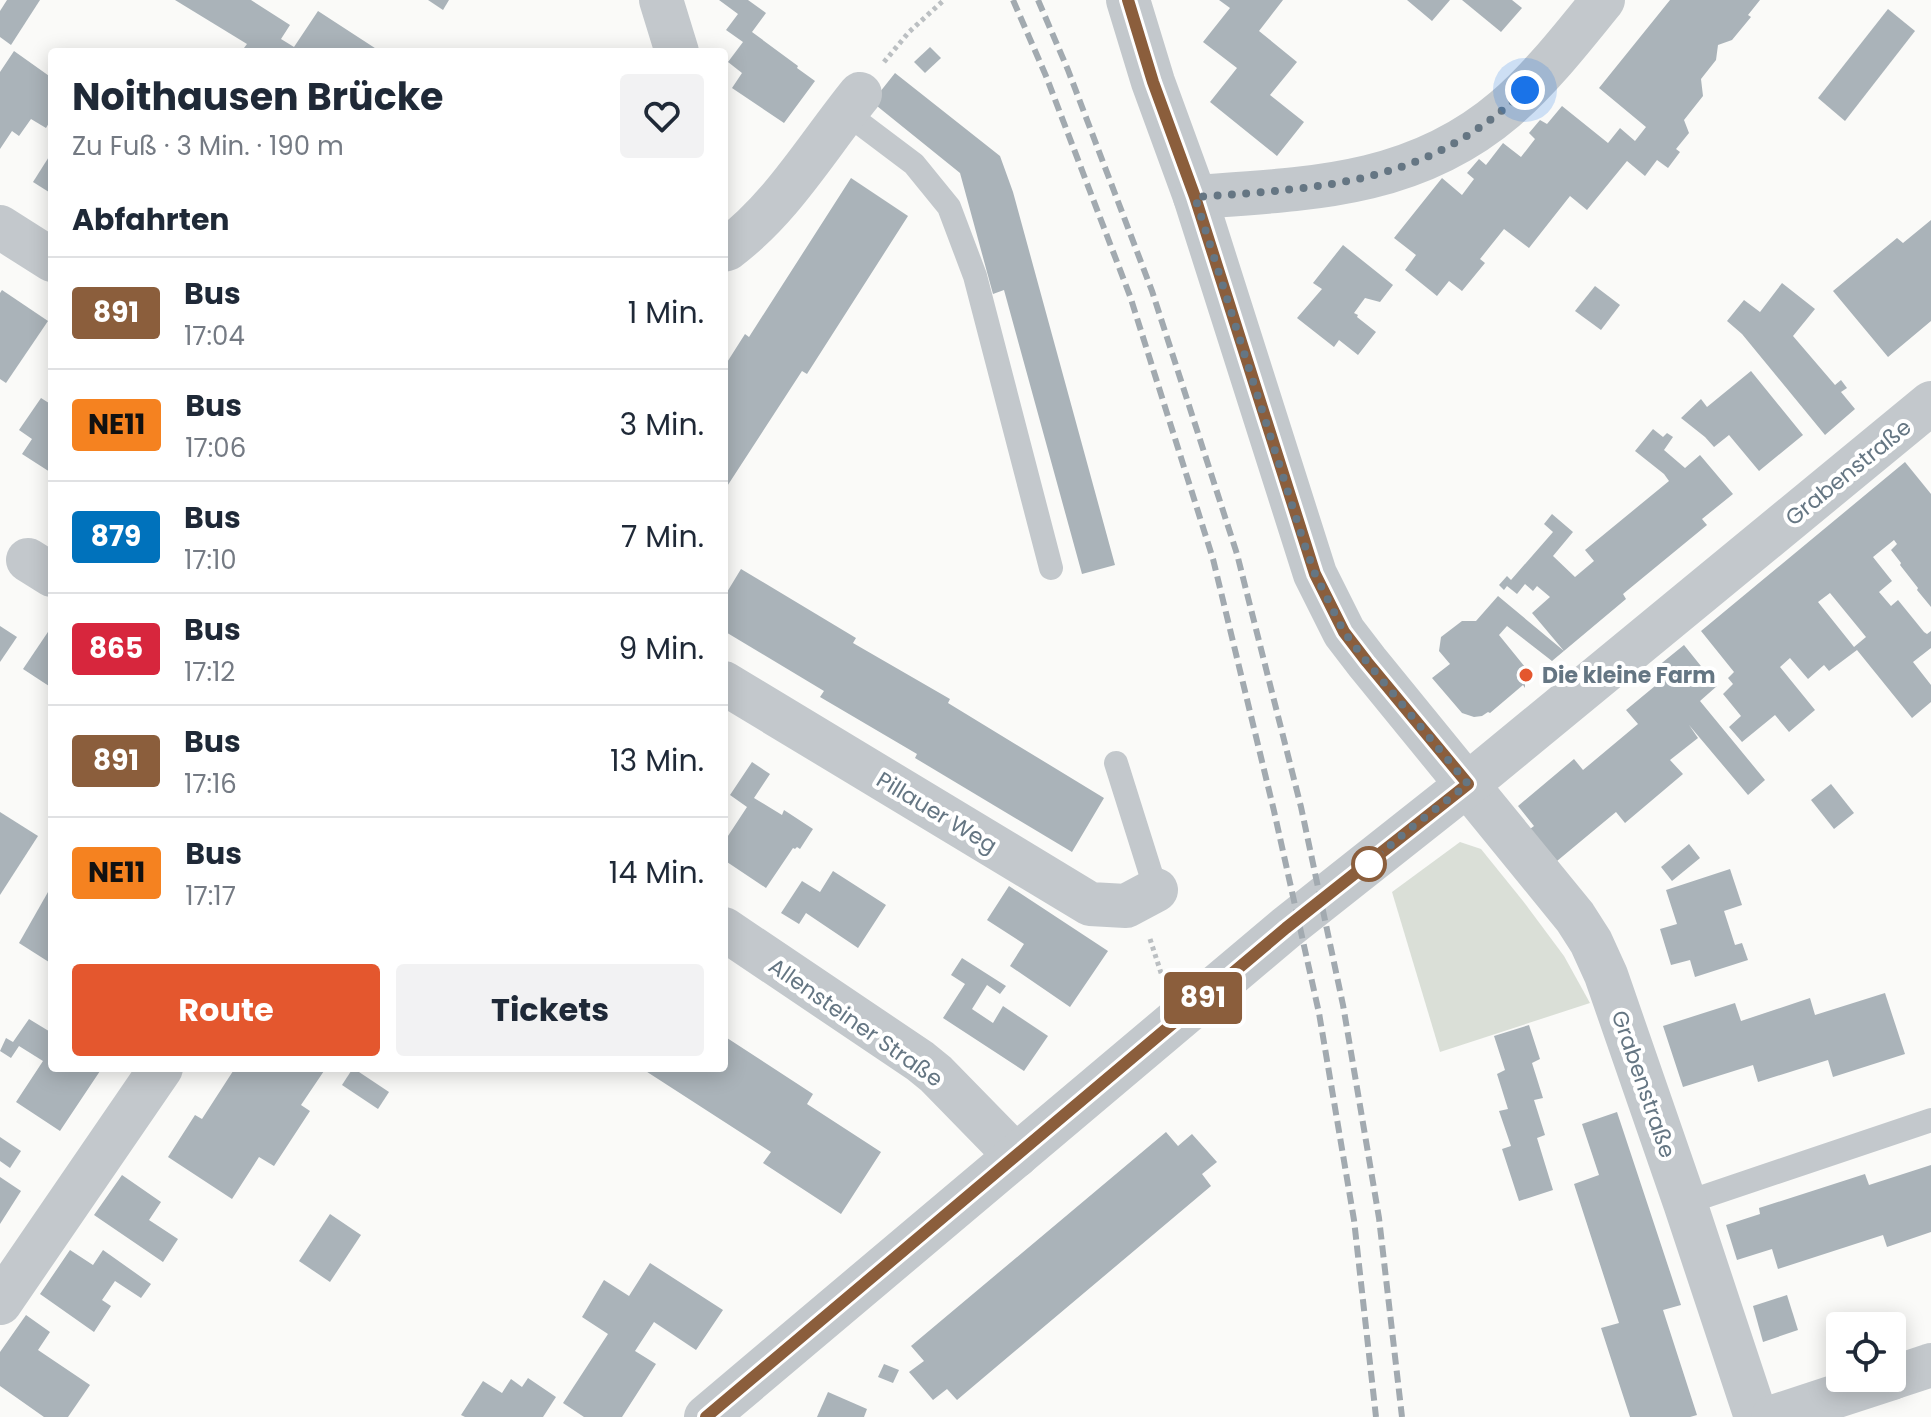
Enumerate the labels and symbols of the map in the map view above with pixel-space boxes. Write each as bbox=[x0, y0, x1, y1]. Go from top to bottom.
your location bbox=[1505, 70, 1545, 110]
street label: Grabenstraße bbox=[1779, 412, 1918, 533]
place label: Die kleine Farm bbox=[1542, 660, 1716, 691]
marker: Die kleine Farm bbox=[1517, 666, 1535, 684]
street label: Pillauer Weg bbox=[871, 764, 1003, 861]
unlabelled marker bbox=[1352, 847, 1386, 881]
street label: Allensteiner Straße bbox=[762, 951, 949, 1094]
line badge: 891 bbox=[1157, 972, 1249, 1024]
street label: Grabenstraße bbox=[1604, 1006, 1683, 1162]

